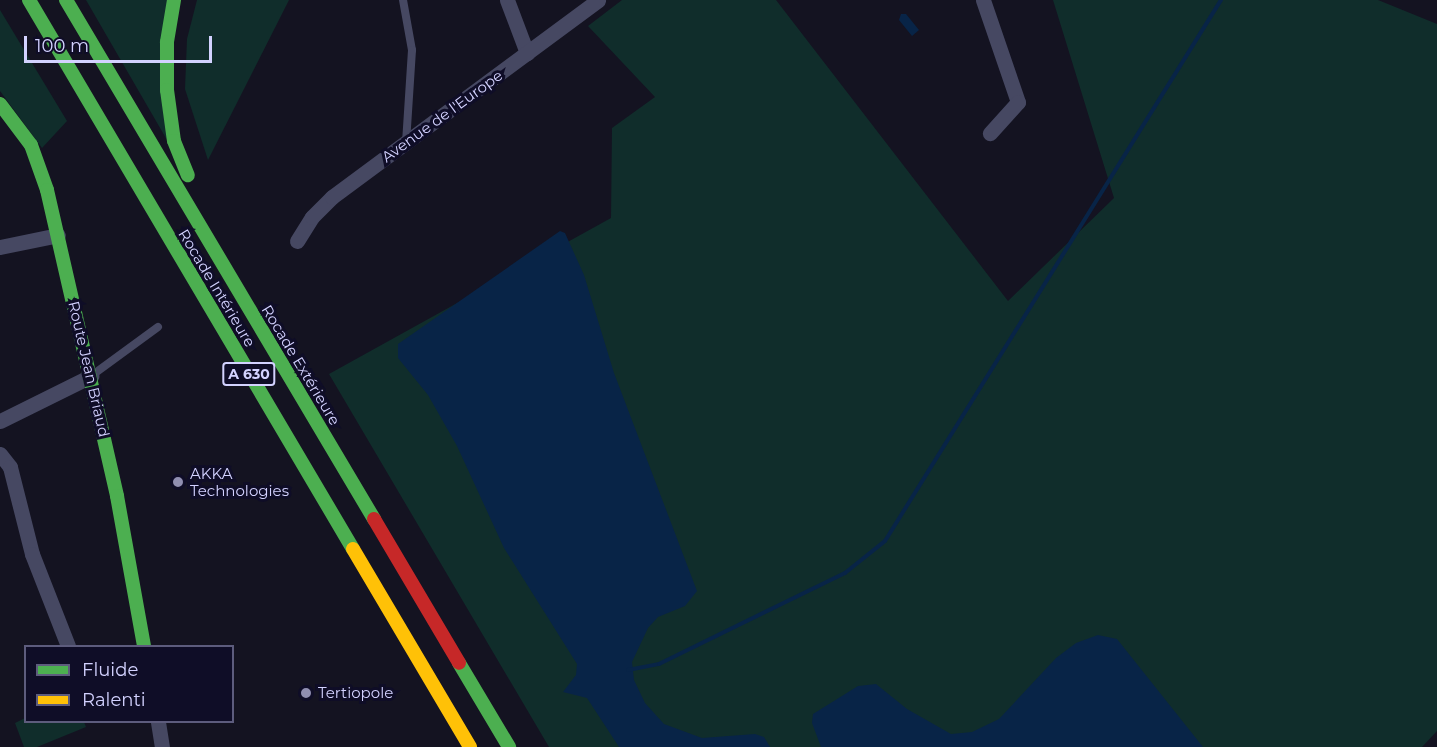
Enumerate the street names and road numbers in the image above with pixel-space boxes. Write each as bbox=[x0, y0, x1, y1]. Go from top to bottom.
street label: Avenue de l'Europe bbox=[378, 66, 506, 166]
street label: Rocade Intérieure bbox=[175, 226, 259, 350]
street label: Route Jean Briaud bbox=[65, 299, 113, 439]
street label: Rocade Extérieure bbox=[258, 301, 344, 429]
road number: A 630 bbox=[222, 363, 276, 385]

